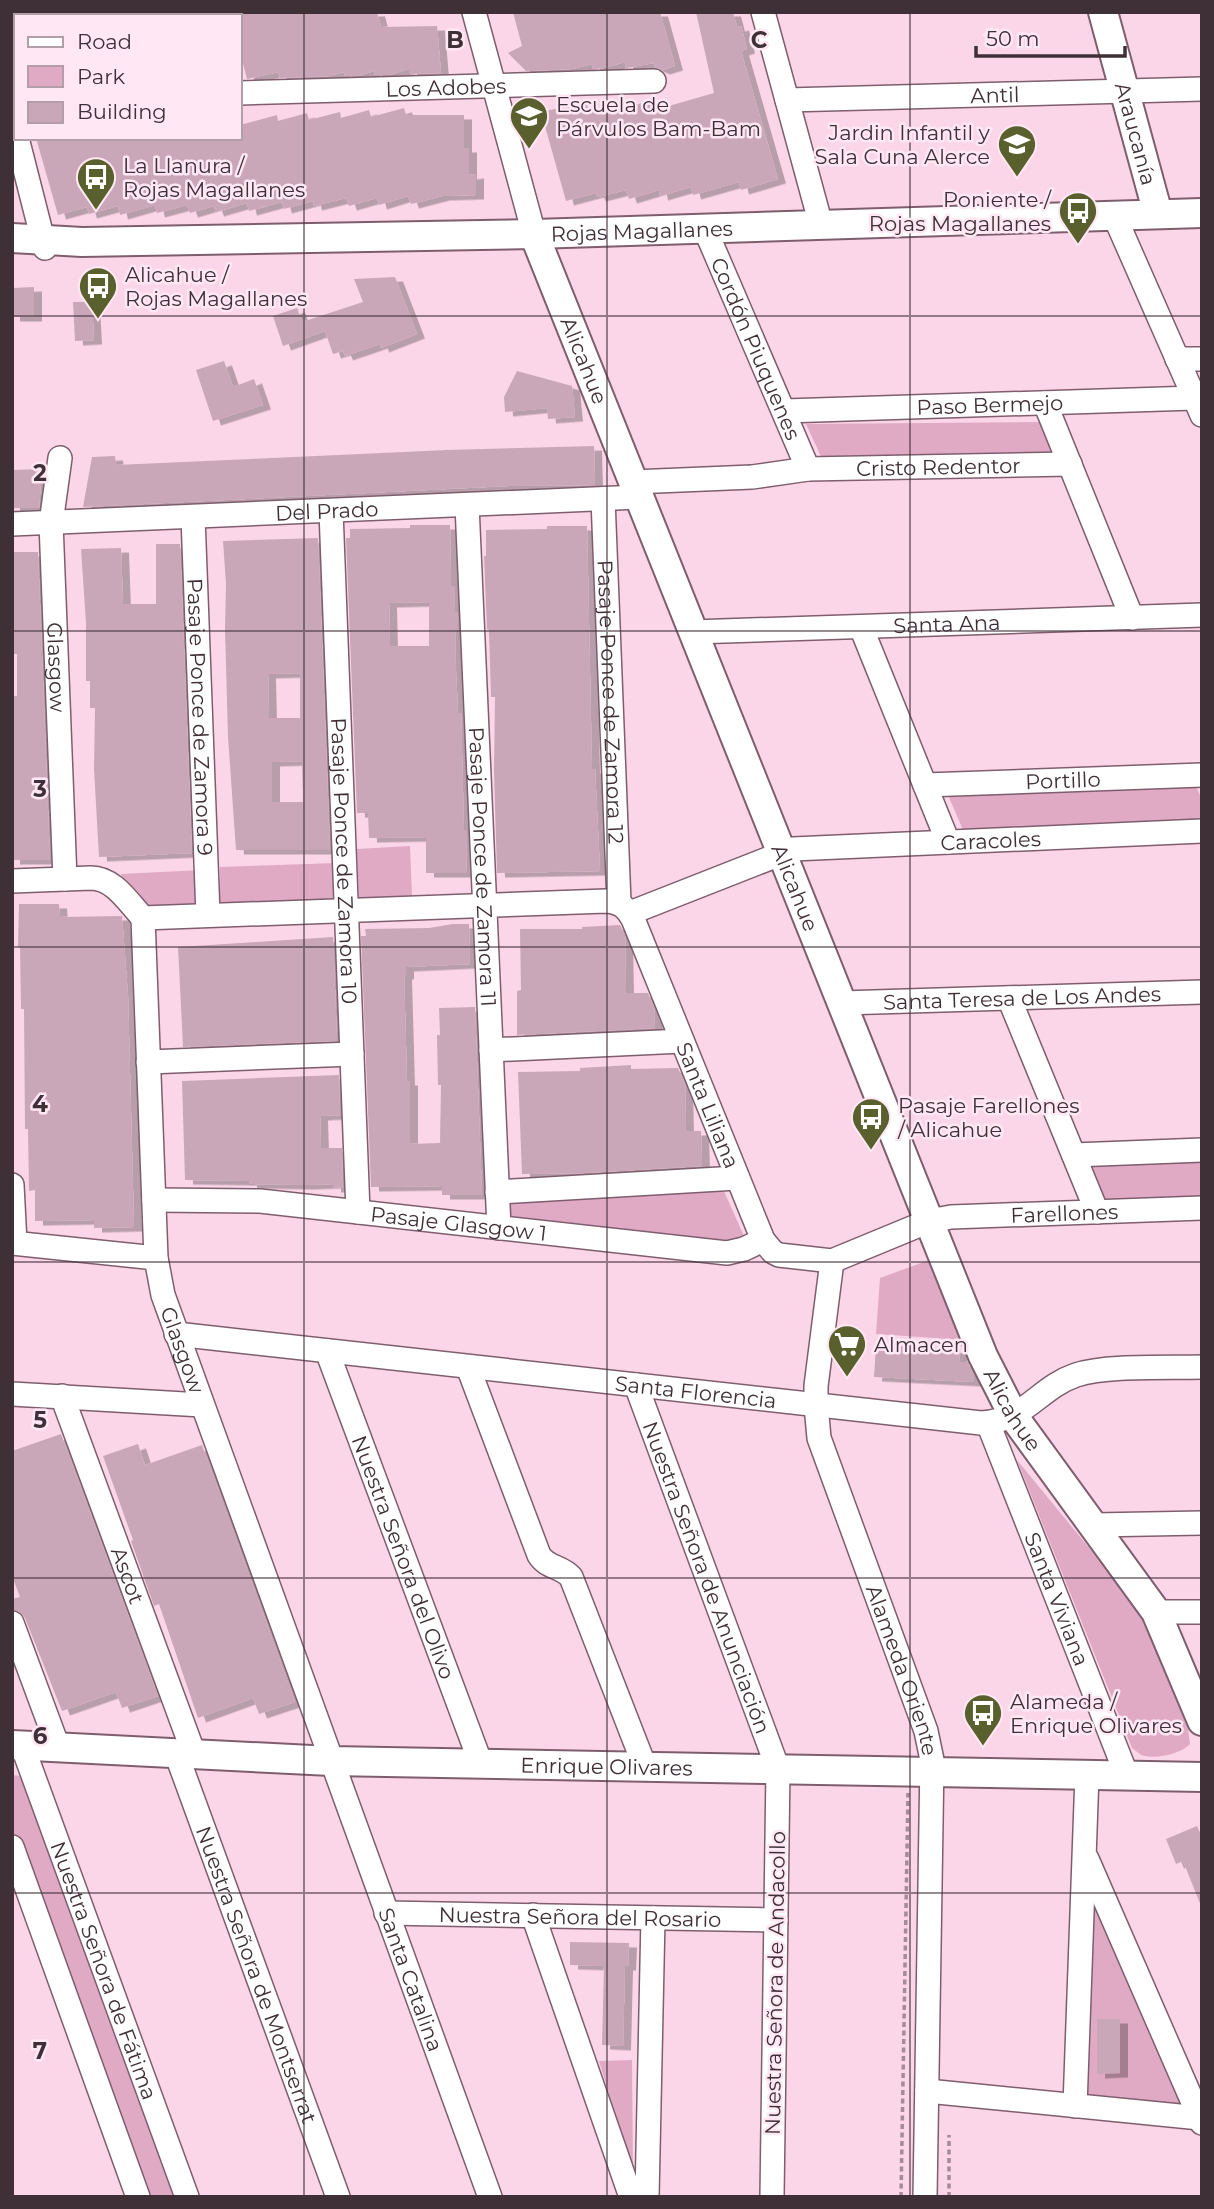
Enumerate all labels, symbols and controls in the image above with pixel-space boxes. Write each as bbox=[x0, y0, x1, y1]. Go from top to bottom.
legend bbox=[14, 14, 242, 140]
scale bar bbox=[976, 14, 1125, 58]
text: B bbox=[446, 26, 464, 54]
text: C bbox=[751, 26, 768, 54]
text: 50 m bbox=[986, 26, 1040, 51]
text: Road bbox=[77, 29, 132, 54]
text: Park bbox=[77, 64, 125, 89]
street label: Los Adobes bbox=[385, 73, 507, 101]
street label: Araucanía bbox=[1110, 79, 1162, 188]
street label: Antil bbox=[970, 81, 1020, 108]
place label: Escuela de Párvulos Bam-Bam bbox=[556, 92, 761, 141]
school or university icon: Escuela de Párvulos Bam-Bam bbox=[508, 95, 550, 150]
text: Building bbox=[77, 99, 167, 124]
place label: Jardin Infantil y Sala Cuna Alerce bbox=[815, 120, 991, 169]
school or university icon: Jardin Infantil y Sala Cuna Alerce bbox=[996, 123, 1038, 178]
place label: La Llanura / Rojas Magallanes bbox=[123, 153, 305, 202]
bus stop icon: La Llanura / Rojas Magallanes bbox=[75, 156, 117, 211]
place label: Poniente / Rojas Magallanes bbox=[869, 187, 1052, 236]
bus stop icon: Poniente / Rojas Magallanes bbox=[1057, 190, 1099, 245]
street label: Rojas Magallanes bbox=[550, 215, 733, 246]
street label: Cordón Piuquenes bbox=[706, 253, 806, 443]
place label: Alicahue / Rojas Magallanes bbox=[125, 262, 307, 311]
bus stop icon: Alicahue / Rojas Magallanes bbox=[77, 265, 119, 320]
street label: Alicahue bbox=[556, 313, 613, 407]
street label: Paso Bermejo bbox=[916, 390, 1064, 419]
street label: Cristo Redentor bbox=[856, 452, 1021, 481]
text: 2 bbox=[33, 459, 47, 487]
street label: Del Prado bbox=[275, 496, 379, 525]
street label: Pasaje Ponce de Zamora 12 bbox=[593, 559, 629, 845]
street label: Pasaje Ponce de Zamora 9 bbox=[183, 577, 218, 856]
street label: Santa Ana bbox=[893, 609, 1001, 638]
street label: Glasgow bbox=[42, 622, 71, 713]
street label: Pasaje Ponce de Zamora 10 bbox=[326, 717, 362, 1004]
street label: Pasaje Ponce de Zamora 11 bbox=[464, 726, 502, 1007]
street label: Portillo bbox=[1025, 766, 1101, 794]
text: 3 bbox=[32, 775, 47, 803]
street label: Caracoles bbox=[940, 826, 1041, 855]
street label: Alicahue bbox=[767, 840, 824, 935]
street label: Santa Teresa de Los Andes bbox=[883, 981, 1161, 1014]
street label: Santa Liliana bbox=[672, 1038, 745, 1172]
text: 4 bbox=[32, 1090, 48, 1118]
place label: Pasaje Farellones / Alicahue bbox=[897, 1093, 1079, 1142]
bus stop icon: Pasaje Farellones / Alicahue bbox=[850, 1096, 892, 1151]
street label: Farellones bbox=[1010, 1199, 1119, 1227]
street label: Pasaje Glasgow 1 bbox=[369, 1201, 548, 1245]
street label: Glasgow bbox=[156, 1303, 210, 1397]
supermarket icon: Almacen bbox=[826, 1323, 868, 1378]
place label: Almacen bbox=[874, 1332, 968, 1357]
street label: Alicahue bbox=[979, 1364, 1047, 1456]
street label: Santa Florencia bbox=[614, 1370, 778, 1413]
text: 5 bbox=[33, 1406, 47, 1434]
street label: Nuestra Señora de Anunciación bbox=[638, 1418, 776, 1737]
street label: Nuestra Señora del Olivo bbox=[347, 1432, 461, 1682]
street label: Santa Viviana bbox=[1020, 1528, 1095, 1669]
street label: Ascot bbox=[106, 1543, 150, 1607]
street label: Alameda Oriente bbox=[861, 1581, 943, 1758]
place label: Alameda / Enrique Olivares bbox=[1010, 1689, 1182, 1738]
bus stop icon: Alameda / Enrique Olivares bbox=[962, 1692, 1004, 1747]
text: 6 bbox=[33, 1722, 48, 1750]
street label: Enrique Olivares bbox=[520, 1752, 693, 1780]
street label: Nuestra Señora de Montserrat bbox=[191, 1823, 323, 2127]
street label: Nuestra Señora de Andacollo bbox=[760, 1831, 790, 2135]
street label: Nuestra Señora de Fátima bbox=[46, 1838, 163, 2103]
street label: Nuestra Señora del Rosario bbox=[438, 1901, 722, 1932]
street label: Santa Catalina bbox=[374, 1904, 449, 2055]
text: 7 bbox=[33, 2037, 47, 2065]

